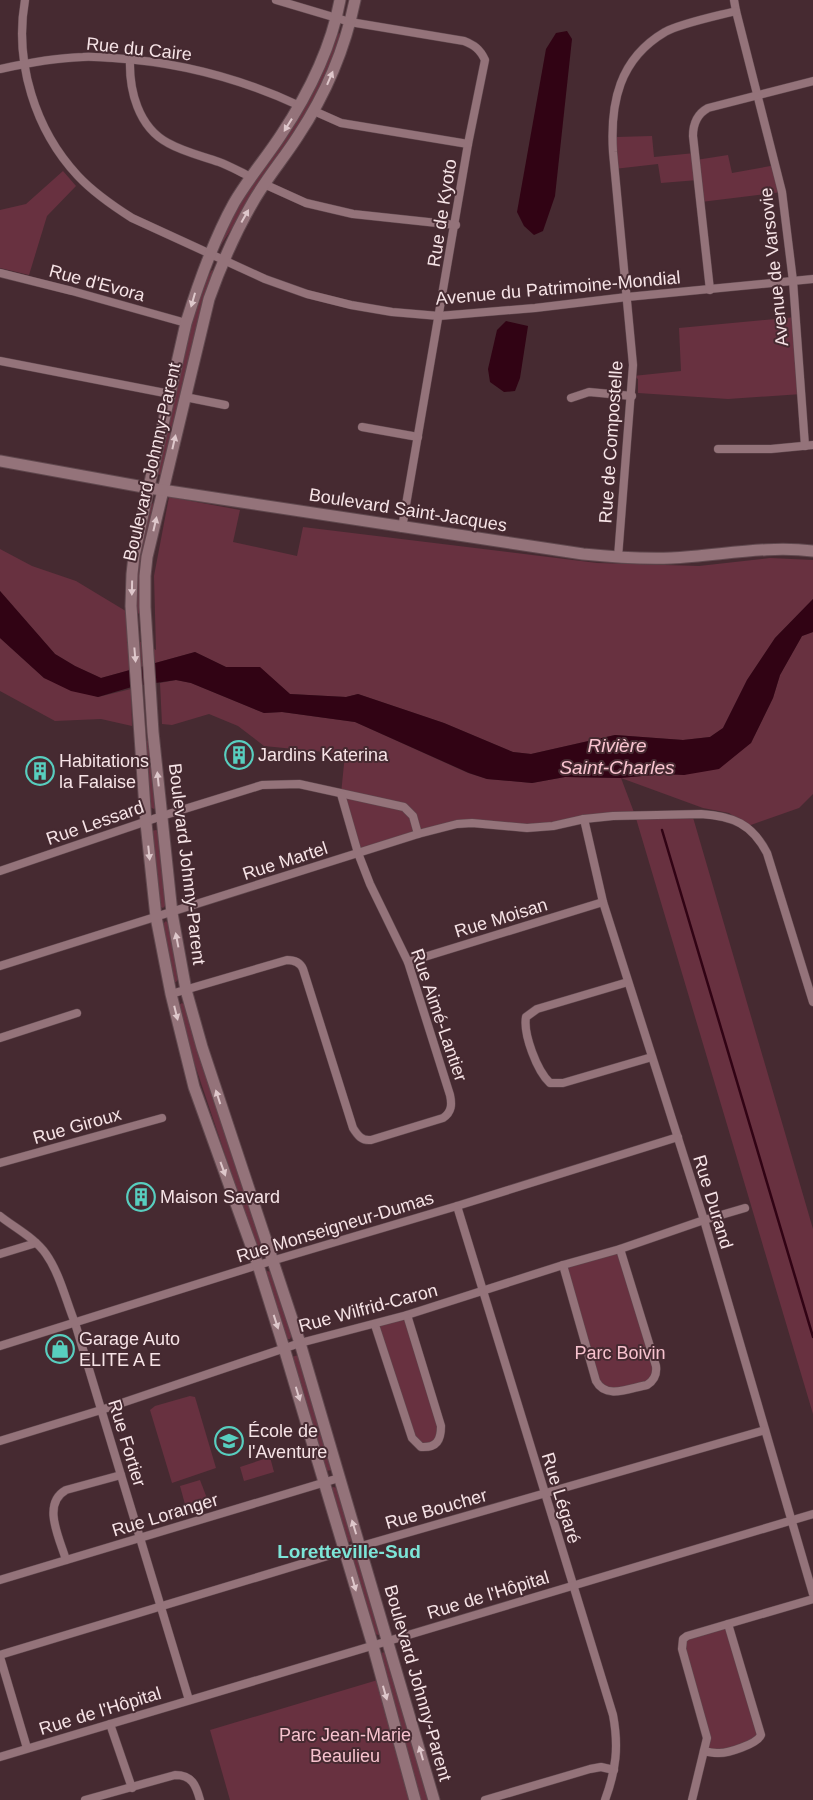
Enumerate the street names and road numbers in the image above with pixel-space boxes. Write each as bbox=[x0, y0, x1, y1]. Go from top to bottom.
street label: Rue du Caire bbox=[85, 34, 193, 64]
street label: Rue de Kyoto bbox=[424, 158, 460, 268]
street label: Avenue de Varsovie bbox=[756, 187, 792, 347]
street label: Rue d'Evora bbox=[47, 261, 148, 306]
street label: Avenue du Patrimoine-Mondial bbox=[435, 267, 681, 309]
street label: Rue de Compostelle bbox=[595, 360, 627, 524]
street label: Boulevard Johnny-Parent bbox=[119, 361, 185, 563]
street label: Boulevard Saint-Jacques bbox=[308, 484, 508, 536]
street label: Boulevard Johnny-Parent bbox=[165, 762, 209, 966]
street label: Rue Lessard bbox=[43, 797, 147, 849]
street label: Rue Martel bbox=[240, 838, 330, 884]
street label: Rue Moisan bbox=[452, 894, 550, 942]
street label: Rue Aimé-Lantier bbox=[407, 946, 471, 1084]
street label: Rue Giroux bbox=[30, 1104, 124, 1148]
street label: Rue Durand bbox=[689, 1153, 737, 1251]
street label: Rue Monseigneur-Dumas bbox=[234, 1187, 436, 1267]
street label: Rue Wilfrid-Caron bbox=[296, 1280, 440, 1336]
street label: Rue Fortier bbox=[104, 1397, 150, 1489]
street label: Rue Légaré bbox=[538, 1450, 584, 1546]
street label: Rue Boucher bbox=[383, 1485, 489, 1533]
street label: Rue Loranger bbox=[109, 1489, 221, 1541]
street label: Rue de l'Hôpital bbox=[425, 1567, 551, 1623]
street label: Boulevard Johnny-Parent bbox=[380, 1583, 456, 1783]
street label: Rue de l'Hôpital bbox=[37, 1683, 163, 1739]

